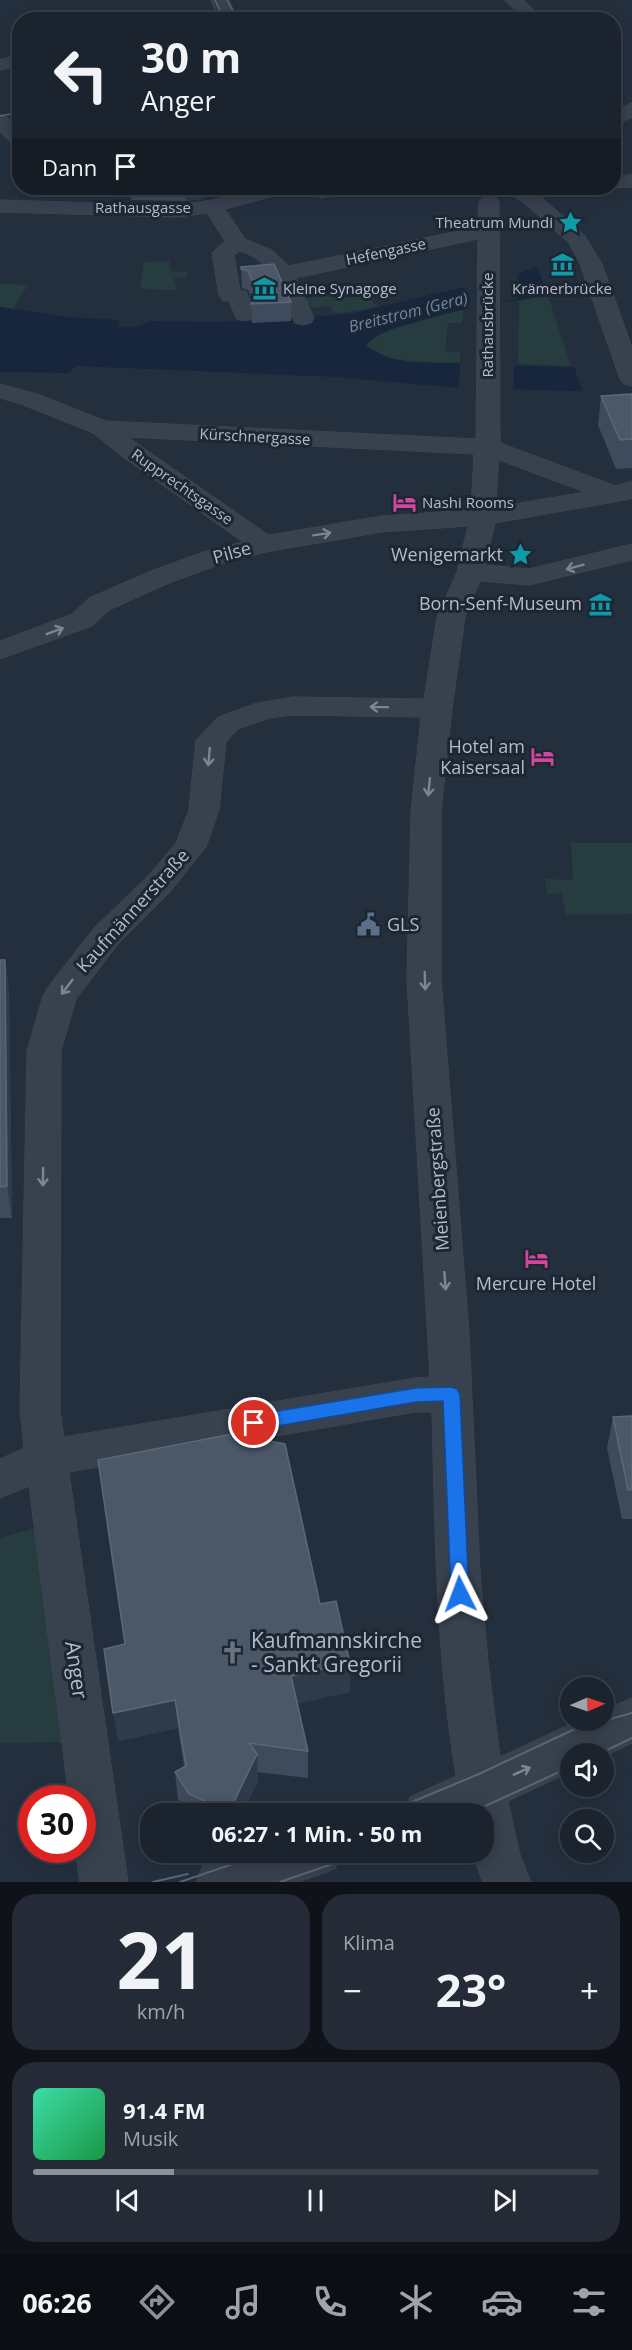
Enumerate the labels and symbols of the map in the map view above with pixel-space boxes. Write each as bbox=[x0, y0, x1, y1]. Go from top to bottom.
street label: Rathausgasse bbox=[95, 197, 191, 217]
place icon: Theatrum Mundi bbox=[558, 210, 584, 236]
place label: Theatrum Mundi bbox=[435, 212, 553, 232]
street label: Hefengasse bbox=[344, 233, 428, 269]
museum icon: Krämerbrücke bbox=[549, 252, 575, 278]
street label: Rathausbrücke bbox=[477, 273, 497, 377]
museum icon: Kleine Synagoge bbox=[252, 276, 278, 302]
place label: Kleine Synagoge bbox=[283, 278, 397, 298]
place label: Krämerbrücke bbox=[512, 278, 612, 298]
water label: Breitstrom (Gera) bbox=[346, 287, 470, 337]
street label: Kürschnergasse bbox=[199, 423, 311, 449]
street label: Rupprechtsgasse bbox=[128, 444, 237, 529]
hotel icon: Nashi Rooms bbox=[391, 490, 417, 516]
place label: Nashi Rooms bbox=[422, 492, 514, 512]
one-way arrow bbox=[312, 528, 331, 539]
street label: Pilse bbox=[210, 535, 254, 569]
place label: Wenigemarkt bbox=[391, 542, 503, 566]
place icon: Wenigemarkt bbox=[508, 542, 534, 568]
one-way arrow bbox=[566, 562, 585, 574]
place label: Born-Senf-Museum bbox=[419, 591, 582, 615]
museum icon: Born-Senf-Museum bbox=[587, 591, 613, 617]
one-way arrow bbox=[45, 625, 64, 636]
one-way arrow bbox=[369, 701, 389, 713]
place label: Hotel am Kaisersaal bbox=[440, 734, 525, 779]
hotel icon: Hotel am Kaisersaal bbox=[530, 744, 556, 770]
one-way arrow bbox=[203, 747, 214, 767]
one-way arrow bbox=[423, 776, 434, 796]
street label: Kaufmännerstraße bbox=[70, 844, 194, 977]
public building icon: GLS bbox=[356, 912, 382, 938]
place label: GLS bbox=[387, 912, 419, 936]
one-way arrow bbox=[419, 971, 430, 991]
one-way arrow bbox=[61, 979, 74, 995]
street label: Meienbergstraße bbox=[420, 1106, 454, 1252]
one-way arrow bbox=[37, 1167, 49, 1187]
hotel icon: Mercure Hotel bbox=[523, 1245, 549, 1271]
one-way arrow bbox=[440, 1270, 451, 1290]
place label: Mercure Hotel bbox=[476, 1271, 596, 1295]
pin bbox=[228, 1397, 279, 1448]
position arrow bbox=[428, 1562, 492, 1626]
place label: Kaufmannskirche - Sankt Gregorii bbox=[251, 1626, 422, 1678]
street label: Anger bbox=[59, 1639, 95, 1701]
church icon: Kaufmannskirche - Sankt Gregorii bbox=[220, 1640, 246, 1666]
north arrow bbox=[560, 1677, 614, 1731]
one-way arrow bbox=[513, 1765, 531, 1776]
speed limit sign: 30 bbox=[18, 1785, 96, 1863]

